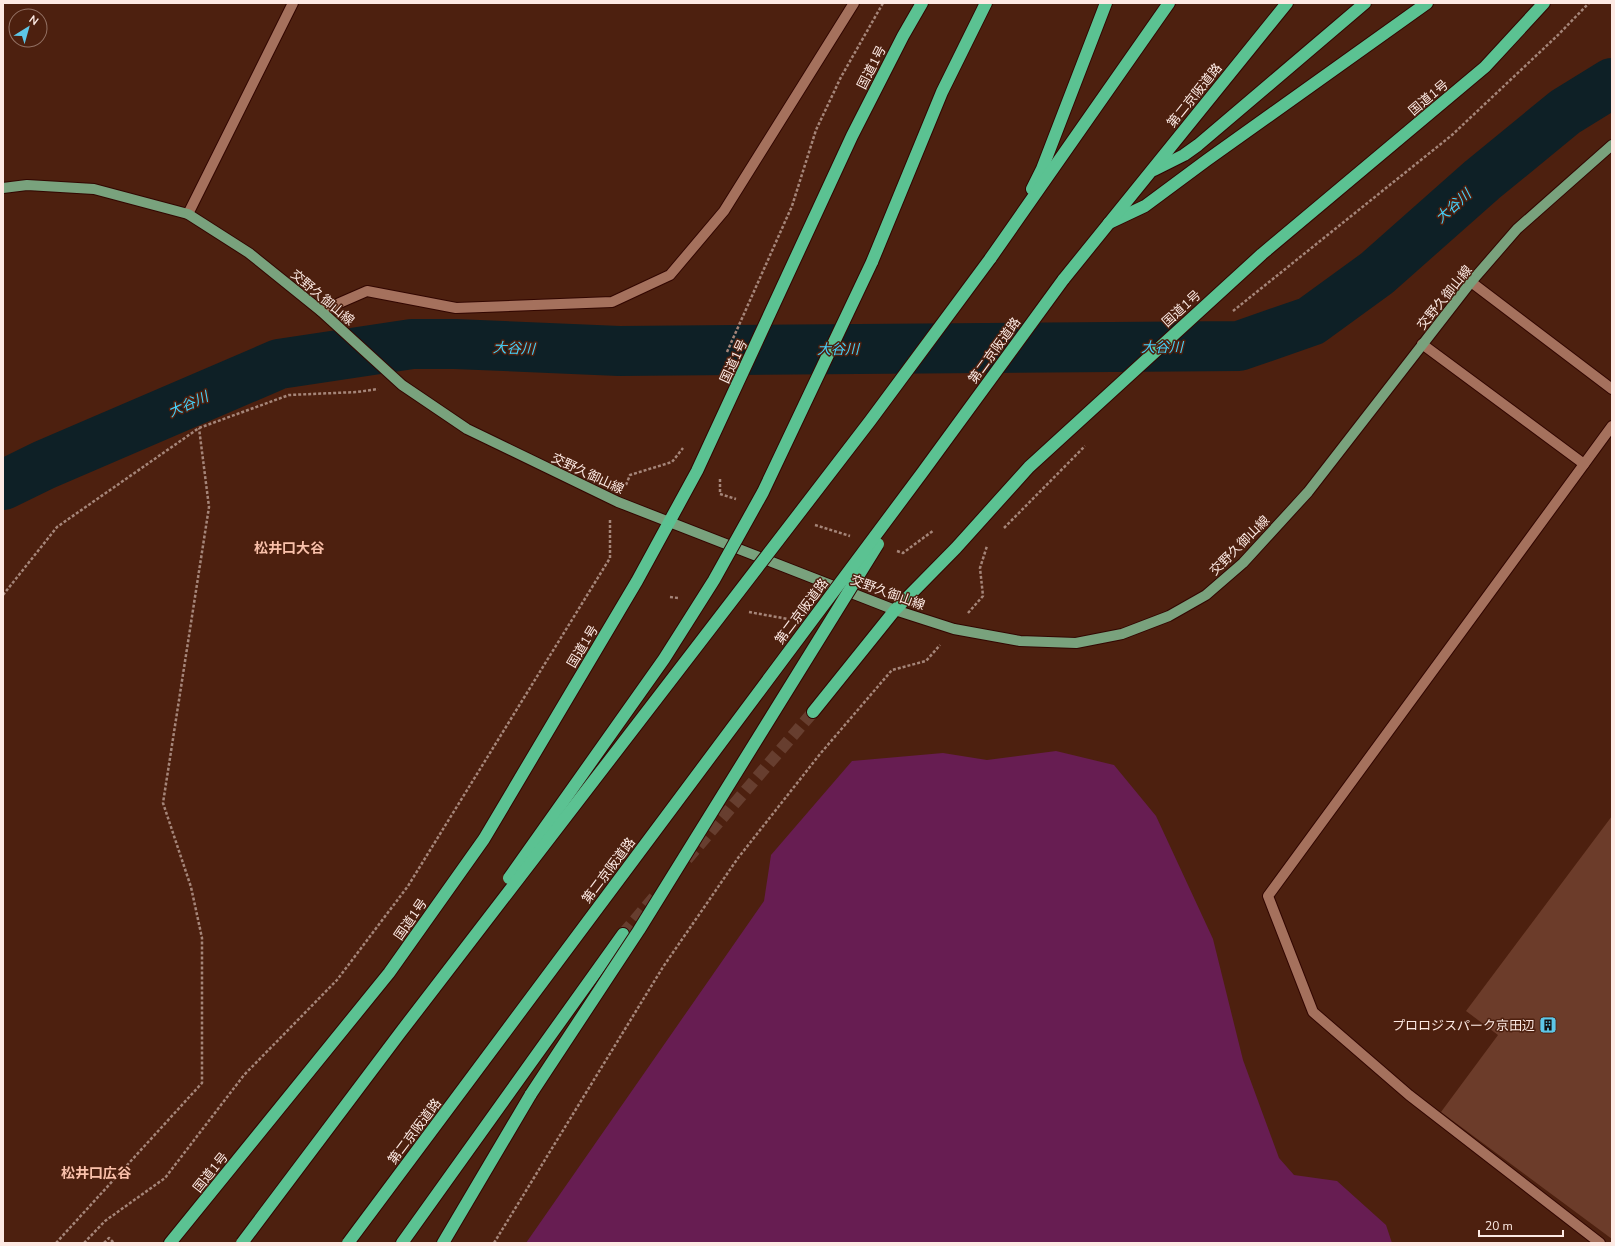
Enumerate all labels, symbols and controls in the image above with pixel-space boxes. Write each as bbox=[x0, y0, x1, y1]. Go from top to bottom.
north arrow bbox=[8, 8, 48, 48]
text: N bbox=[26, 12, 42, 29]
street label: 国道1号 bbox=[853, 43, 891, 92]
street label: 第二京阪道路 bbox=[1163, 60, 1226, 132]
street label: 国道1号 bbox=[1405, 76, 1452, 120]
water label: 大谷川 bbox=[1431, 184, 1477, 227]
street label: 交野久御山線 bbox=[1413, 262, 1476, 334]
street label: 交野久御山線 bbox=[287, 266, 358, 330]
street label: 国道1号 bbox=[1158, 286, 1205, 331]
street label: 第二京阪道路 bbox=[965, 314, 1025, 387]
street label: 国道1号 bbox=[716, 336, 752, 386]
water label: 大谷川 bbox=[493, 338, 537, 359]
water label: 大谷川 bbox=[1141, 338, 1185, 357]
water label: 大谷川 bbox=[817, 340, 861, 359]
water label: 大谷川 bbox=[165, 386, 213, 422]
street label: 交野久御山線 bbox=[548, 449, 627, 499]
street label: 交野久御山線 bbox=[1206, 512, 1274, 580]
district label: 松井口大谷 bbox=[254, 539, 325, 558]
street label: 交野久御山線 bbox=[848, 571, 927, 615]
street label: 第二京阪道路 bbox=[771, 575, 832, 648]
street label: 国道1号 bbox=[563, 622, 603, 671]
street label: 第二京阪道路 bbox=[578, 834, 639, 907]
street label: 国道1号 bbox=[390, 895, 432, 944]
building icon: プロロジスパーク京田辺 bbox=[1538, 1015, 1558, 1035]
place label: プロロジスパーク京田辺 bbox=[1392, 1017, 1535, 1035]
street label: 第二京阪道路 bbox=[384, 1095, 445, 1168]
street label: 国道1号 bbox=[189, 1149, 233, 1196]
district label: 松井口広谷 bbox=[61, 1164, 132, 1183]
scale bar bbox=[1479, 1212, 1563, 1238]
text: 20 m bbox=[1485, 1218, 1513, 1234]

